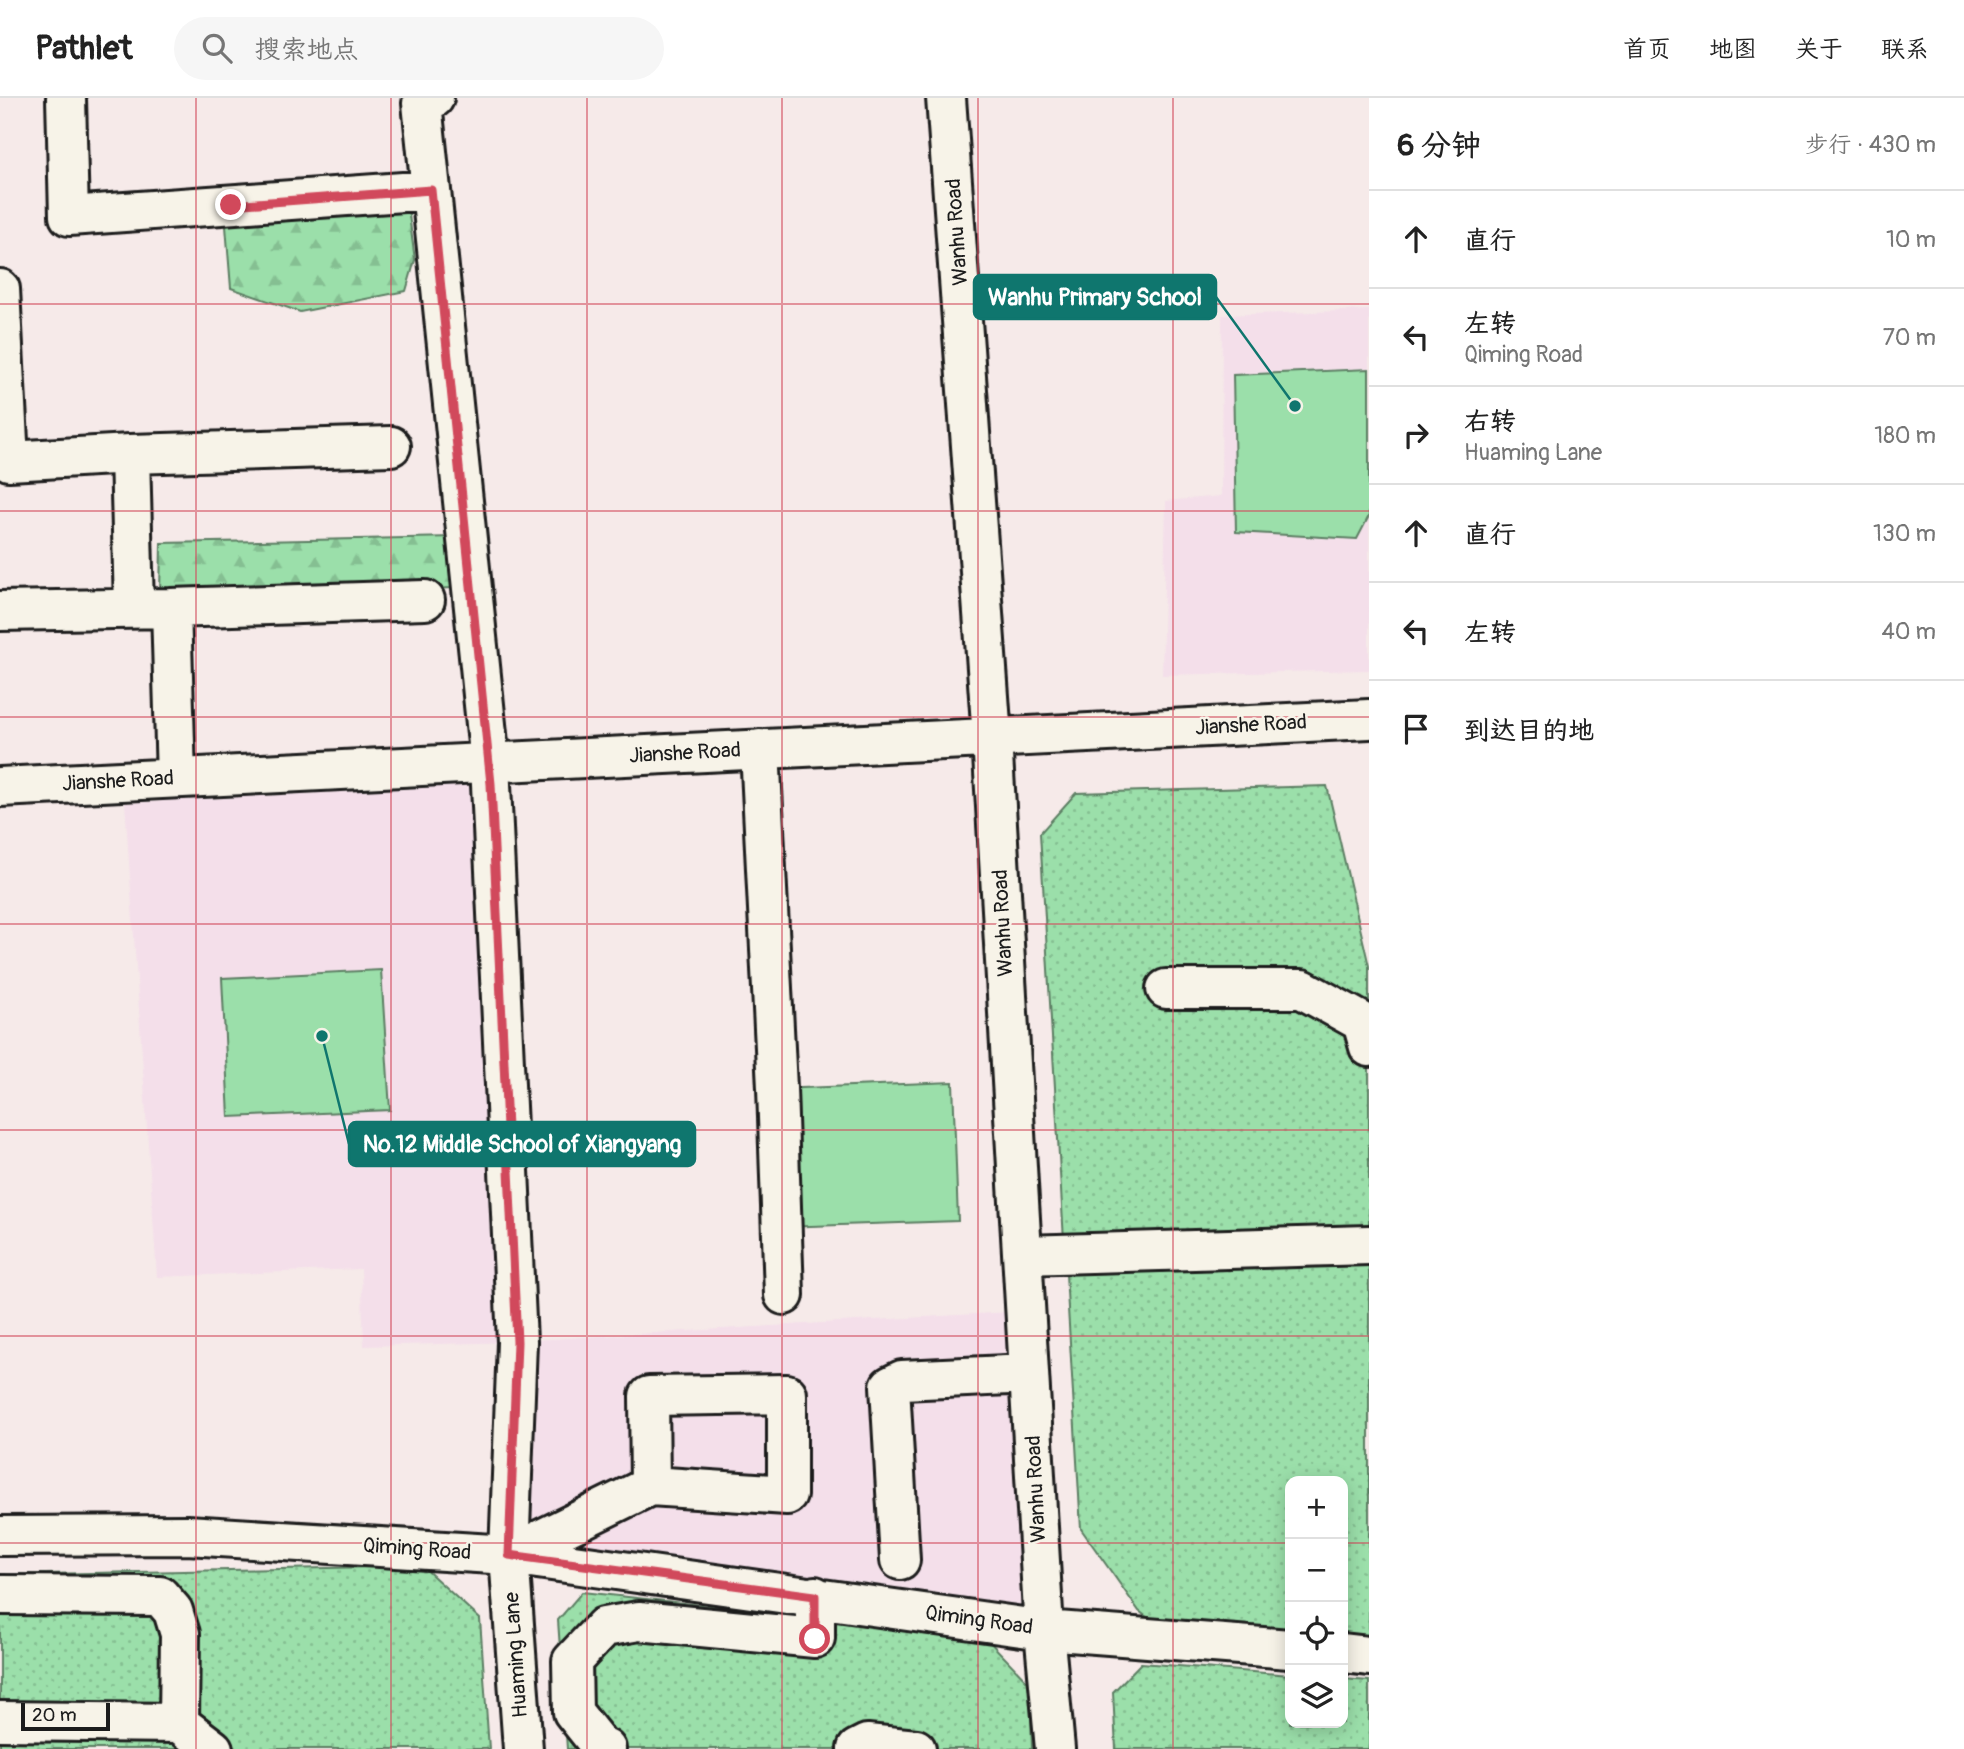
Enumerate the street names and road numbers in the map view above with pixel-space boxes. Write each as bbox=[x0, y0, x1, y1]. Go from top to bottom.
street label: Wanhu Road bbox=[940, 177, 974, 287]
street label: Jianshe Road bbox=[1194, 709, 1308, 741]
street label: Jianshe Road bbox=[628, 737, 742, 769]
street label: Jianshe Road bbox=[61, 765, 175, 797]
street label: Wanhu Road bbox=[987, 869, 1019, 977]
street label: Wanhu Road bbox=[1020, 1435, 1052, 1543]
street label: Qiming Road bbox=[362, 1532, 472, 1566]
street label: Huaming Lane bbox=[498, 1591, 534, 1719]
street label: Qiming Road bbox=[923, 1599, 1035, 1641]

